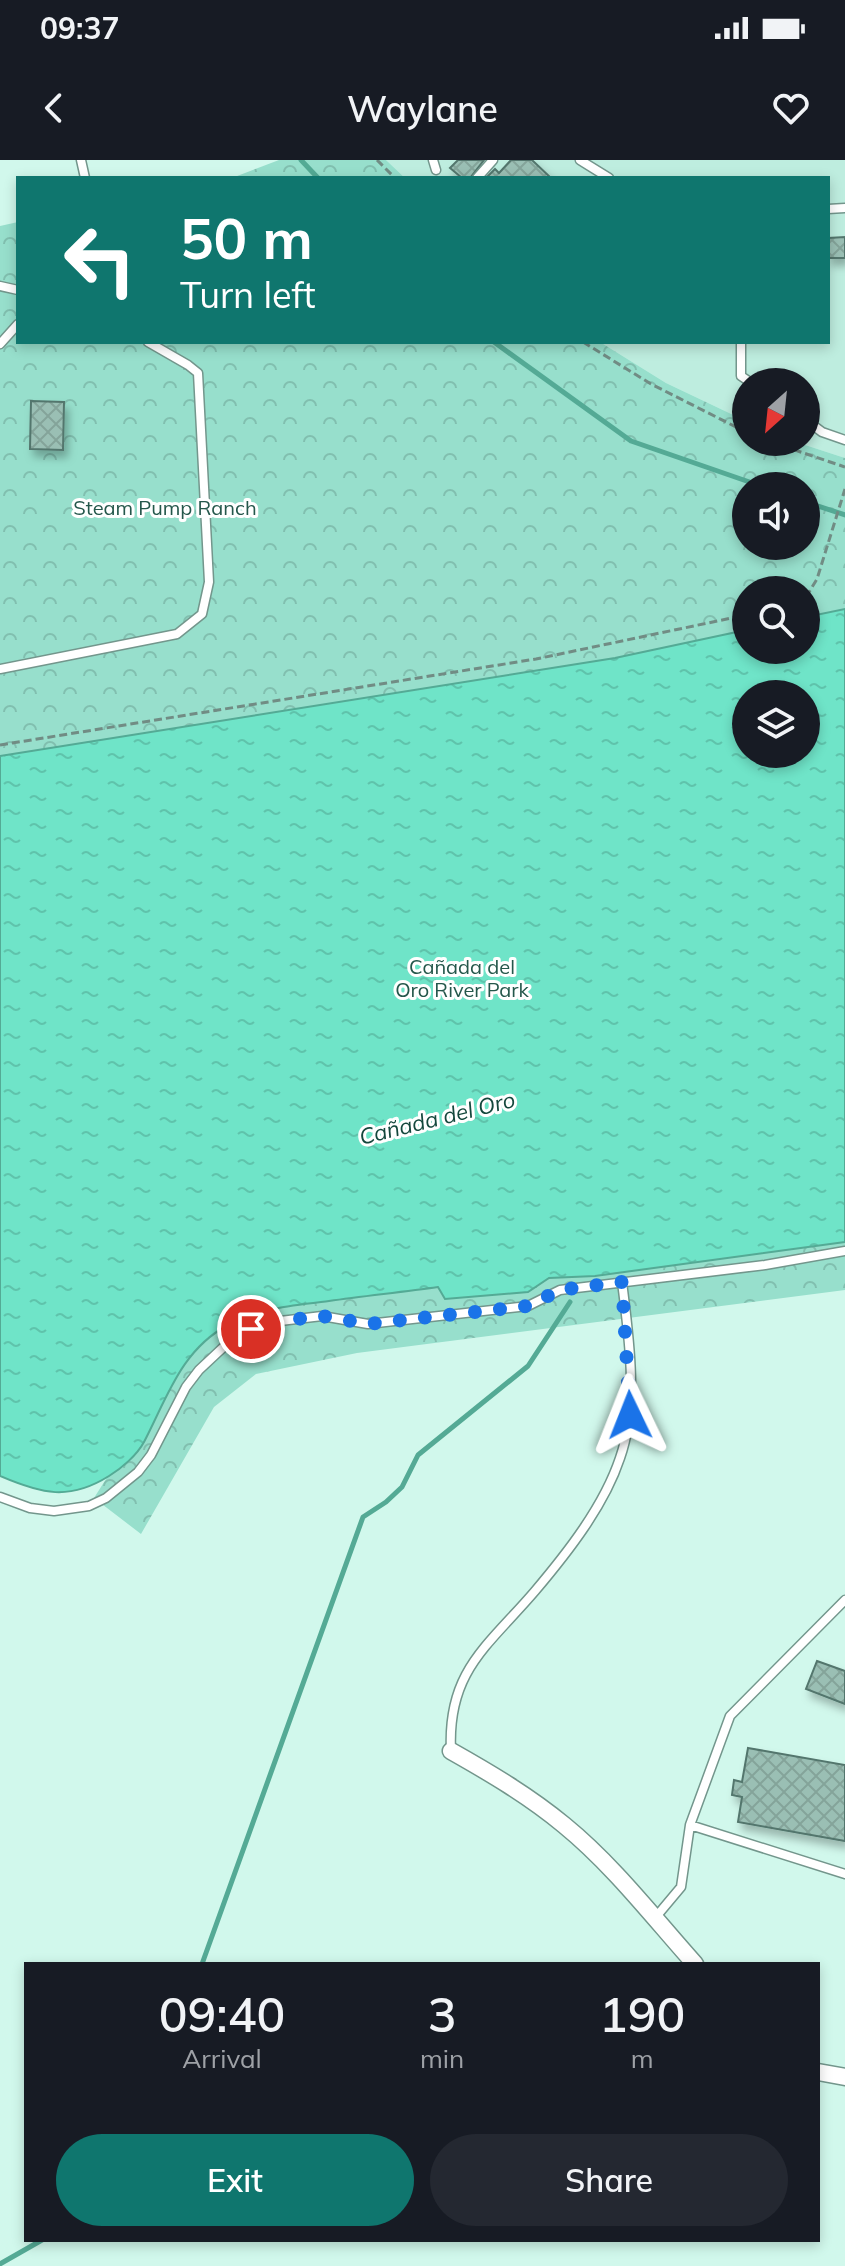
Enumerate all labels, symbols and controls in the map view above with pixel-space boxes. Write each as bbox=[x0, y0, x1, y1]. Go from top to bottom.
text: 09:37 bbox=[40, 9, 119, 47]
icon: back bbox=[32, 86, 76, 130]
text: Waylane bbox=[347, 86, 498, 131]
icon: heart bbox=[769, 86, 813, 130]
text: 50 m bbox=[180, 203, 313, 273]
icon: left bbox=[48, 208, 152, 312]
text: Turn left bbox=[180, 272, 316, 317]
north arrow bbox=[732, 368, 820, 456]
map controls bbox=[732, 368, 820, 768]
button: sound bbox=[732, 472, 820, 560]
park label: Steam Pump Ranch bbox=[73, 495, 257, 520]
button: search bbox=[732, 576, 820, 664]
button: layers bbox=[732, 680, 820, 768]
park label: Cañada del Oro River Park bbox=[395, 954, 530, 1002]
water label: Cañada del Oro bbox=[356, 1085, 518, 1151]
pin bbox=[217, 1295, 285, 1363]
icon: arrive bbox=[229, 1307, 273, 1351]
position arrow bbox=[588, 1373, 672, 1457]
text: 09:40 bbox=[159, 1984, 285, 2044]
text: 3 bbox=[428, 1984, 456, 2044]
text: 190 bbox=[599, 1984, 685, 2044]
text: Arrival bbox=[182, 2042, 262, 2075]
text: min bbox=[420, 2042, 464, 2075]
text: m bbox=[631, 2042, 654, 2075]
button: Exit bbox=[56, 2134, 414, 2226]
button: Share bbox=[430, 2134, 788, 2226]

